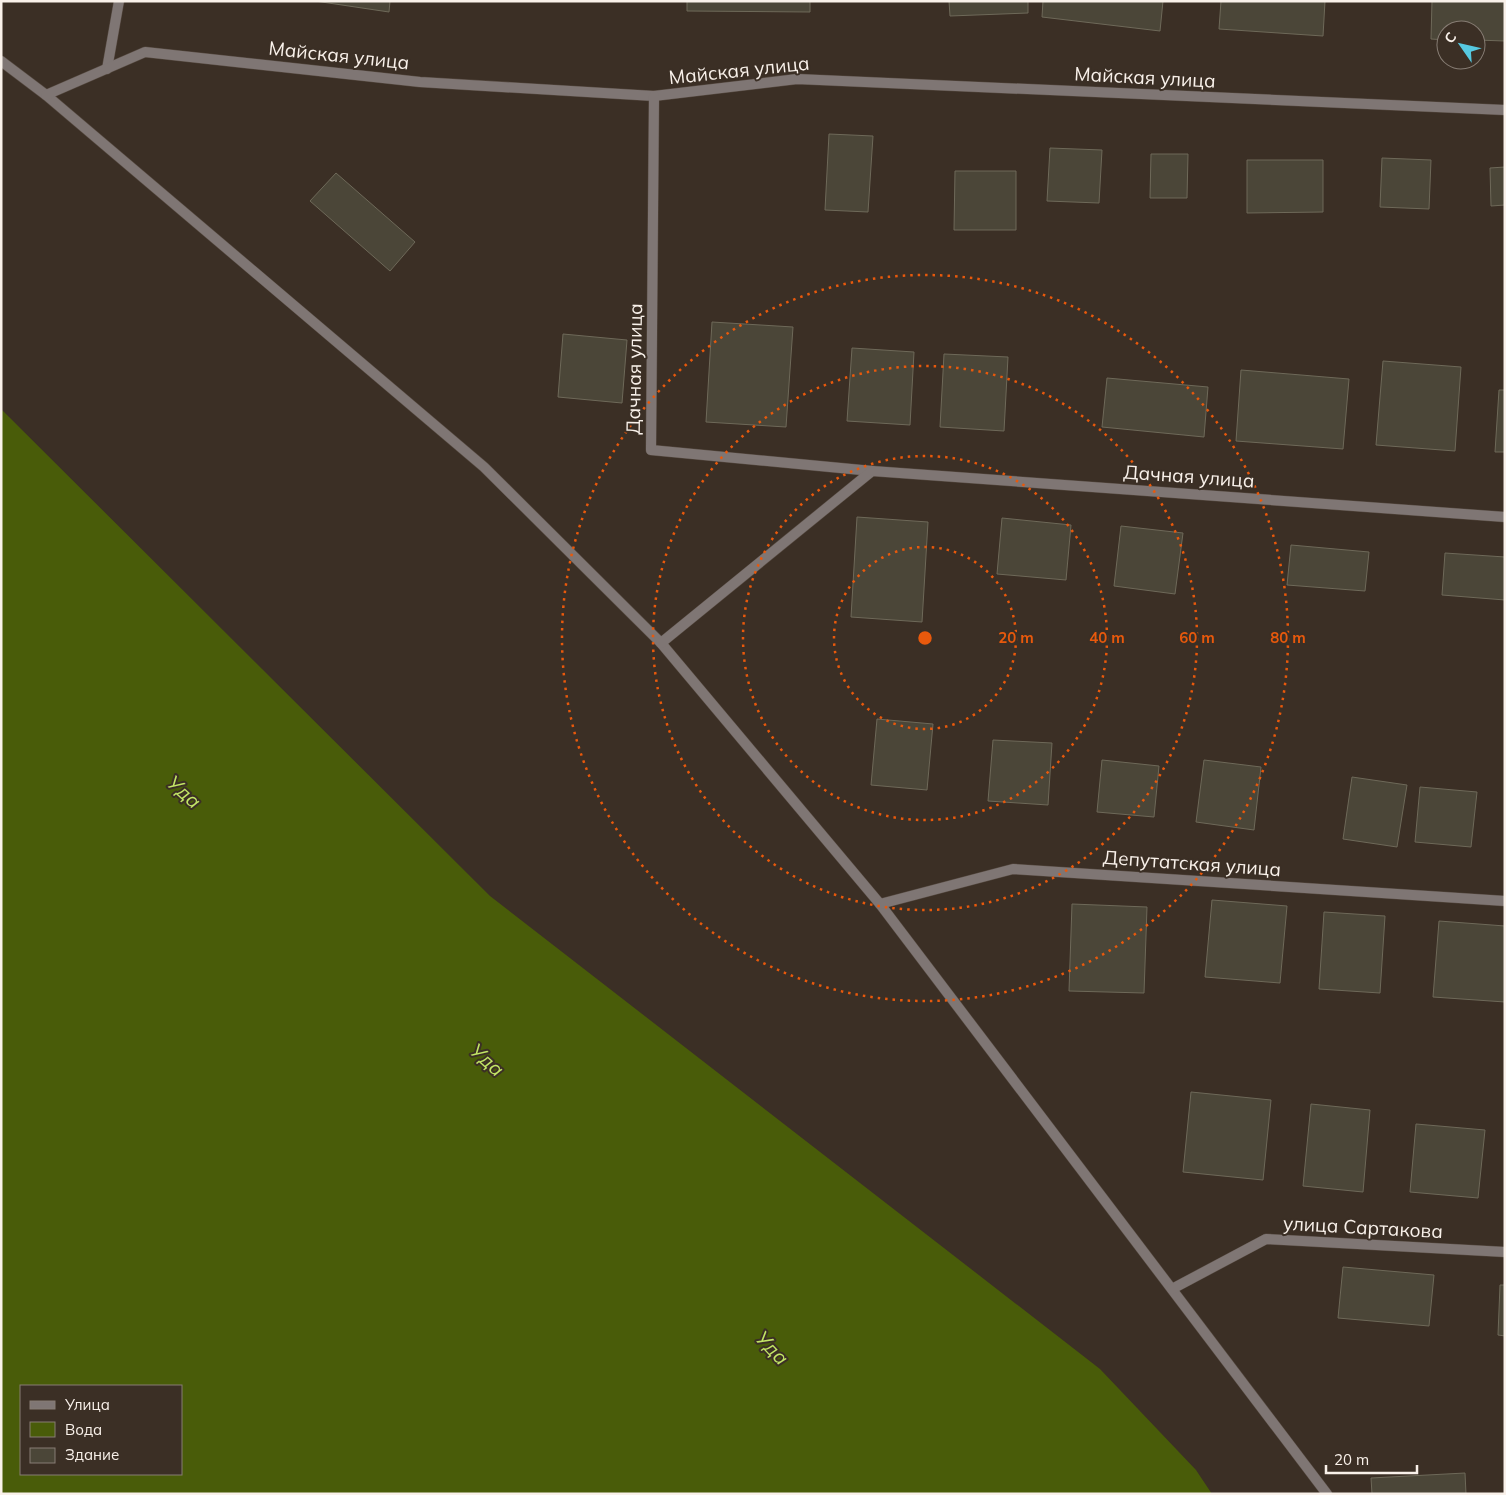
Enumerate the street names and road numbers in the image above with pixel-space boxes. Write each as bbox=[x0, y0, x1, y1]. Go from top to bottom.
street label: Майская улица bbox=[267, 36, 411, 74]
street label: Майская улица bbox=[667, 51, 811, 89]
street label: Майская улица bbox=[1074, 61, 1216, 93]
street label: Дачная улица bbox=[621, 303, 647, 435]
street label: Дачная улица bbox=[1123, 459, 1255, 493]
street label: Депутатская улица bbox=[1102, 845, 1282, 881]
street label: улица Сартакова bbox=[1282, 1211, 1444, 1243]

